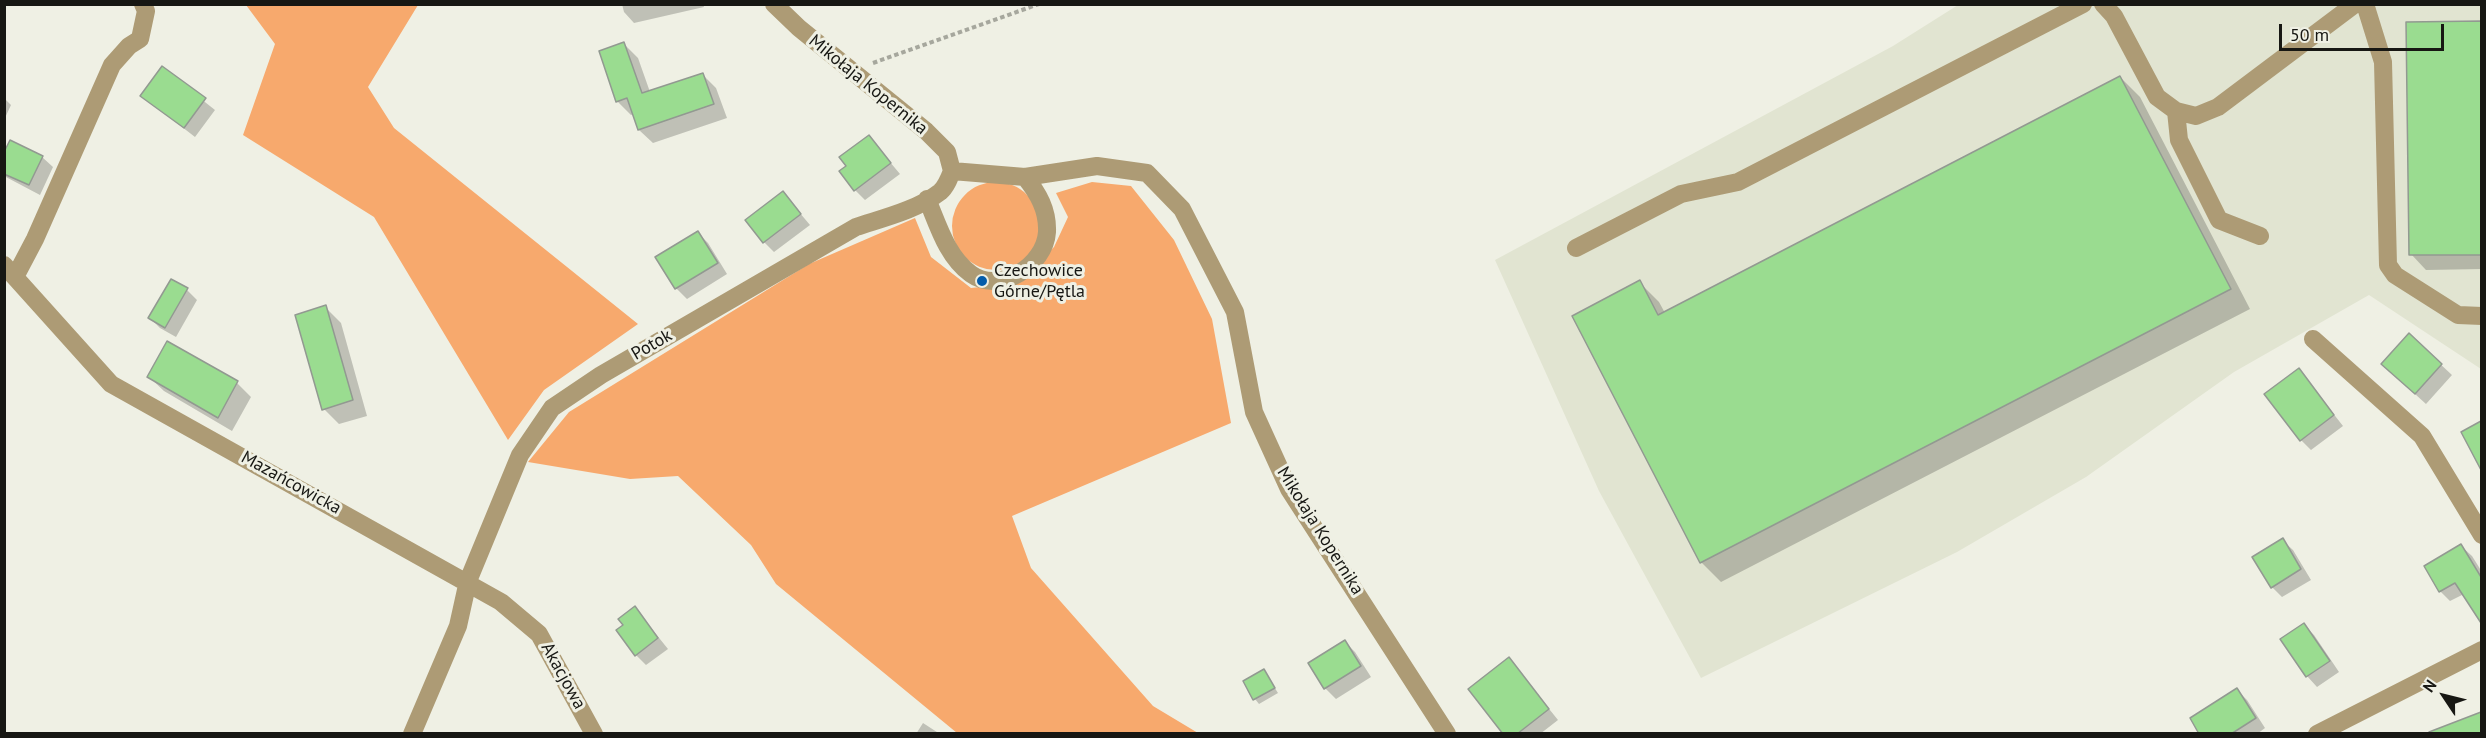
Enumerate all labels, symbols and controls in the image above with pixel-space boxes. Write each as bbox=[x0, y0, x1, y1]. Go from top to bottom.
scale bar bbox=[2282, 12, 2447, 50]
text: 50 m bbox=[2290, 23, 2329, 46]
street label: Mikołaja Kopernika bbox=[804, 30, 932, 140]
place label: Czechowice Górne/Pętla bbox=[994, 260, 1085, 302]
marker: Czechowice Górne/Pętla bbox=[975, 274, 989, 288]
street label: Potok bbox=[628, 325, 676, 365]
street label: Mazańcowicka bbox=[237, 447, 345, 519]
street label: Mikołaja Kopernika bbox=[1272, 463, 1368, 599]
street label: Akacjowa bbox=[536, 639, 590, 713]
north arrow bbox=[2414, 666, 2474, 726]
text: N bbox=[2418, 676, 2440, 696]

